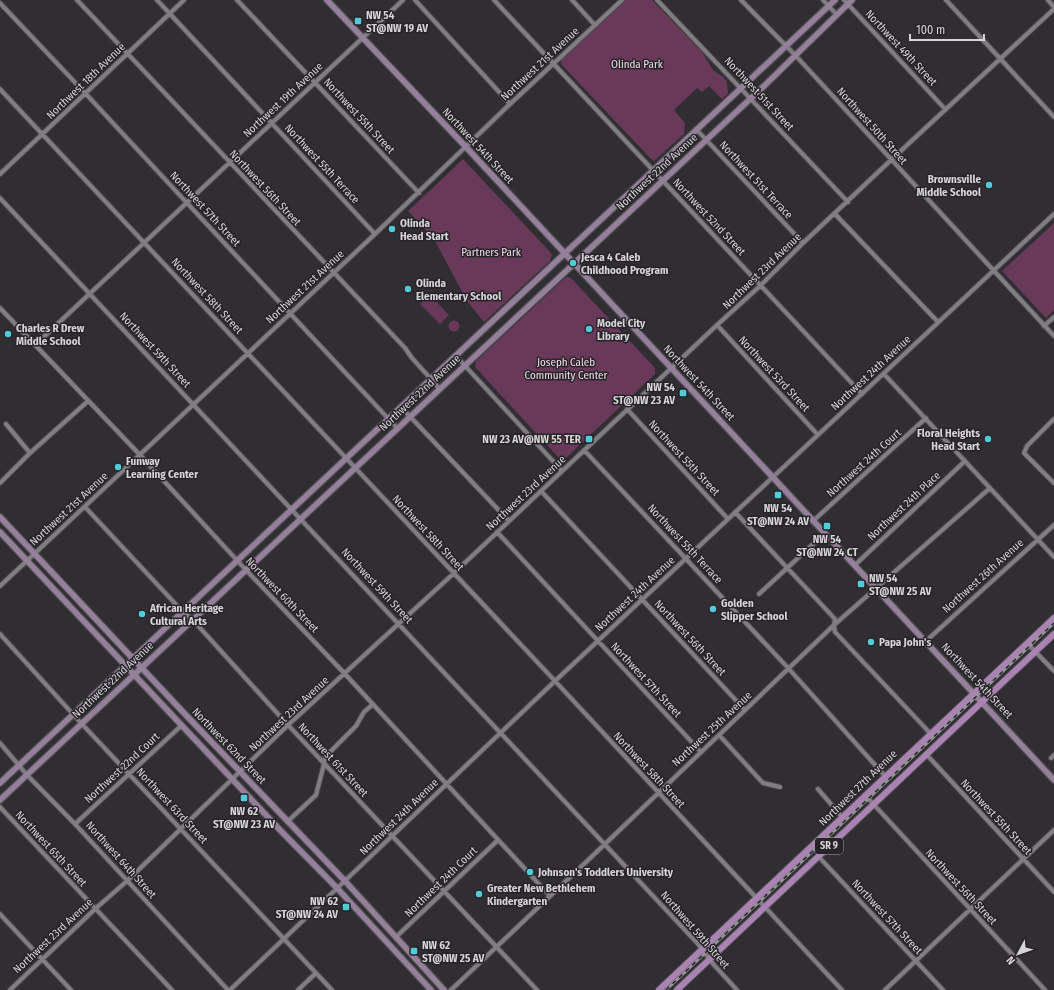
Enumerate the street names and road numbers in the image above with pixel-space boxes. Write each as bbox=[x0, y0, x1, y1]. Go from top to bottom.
street label: Northwest 49th Street bbox=[863, 7, 940, 89]
street label: Northwest 21st Avenue bbox=[498, 24, 582, 104]
street label: Northwest 18th Avenue bbox=[44, 40, 128, 122]
street label: Northwest 51st Street bbox=[722, 54, 797, 134]
street label: Northwest 19th Avenue bbox=[241, 60, 325, 140]
street label: Northwest 55th Street bbox=[321, 76, 398, 157]
street label: Northwest 50th Street bbox=[834, 85, 910, 167]
street label: Northwest 54th Street bbox=[440, 106, 517, 187]
street label: Northwest 55th Terrace bbox=[282, 122, 362, 206]
street label: Northwest 22nd Avenue bbox=[614, 131, 700, 213]
street label: Northwest 51st Terrace bbox=[717, 138, 795, 222]
street label: Northwest 56th Street bbox=[227, 147, 304, 229]
street label: Northwest 57th Street bbox=[167, 169, 243, 249]
street label: Northwest 52nd Street bbox=[670, 176, 748, 258]
street label: Northwest 23rd Avenue bbox=[720, 230, 804, 312]
street label: Northwest 21st Avenue bbox=[263, 247, 347, 327]
street label: Northwest 58th Street bbox=[169, 255, 246, 337]
street label: Northwest 59th Street bbox=[117, 310, 194, 391]
street label: Northwest 24th Avenue bbox=[828, 333, 914, 413]
street label: Northwest 53rd Street bbox=[736, 334, 813, 415]
street label: Northwest 54th Street bbox=[661, 343, 738, 424]
street label: Northwest 22nd Avenue bbox=[377, 352, 463, 434]
street label: Northwest 55th Street bbox=[646, 418, 723, 499]
street label: Northwest 24th Court bbox=[824, 426, 904, 500]
street label: Northwest 23rd Avenue bbox=[484, 453, 568, 533]
street label: Northwest 21st Avenue bbox=[27, 469, 111, 549]
street label: Northwest 24th Place bbox=[865, 469, 943, 543]
street label: Northwest 58th Street bbox=[390, 492, 467, 574]
street label: Northwest 55th Terrace bbox=[645, 502, 725, 586]
street label: Northwest 26th Avenue bbox=[940, 536, 1026, 616]
street label: Northwest 59th Street bbox=[339, 546, 416, 627]
street label: Northwest 24th Avenue bbox=[592, 554, 678, 634]
street label: Northwest 60th Street bbox=[243, 555, 321, 636]
street label: Northwest 56th Street bbox=[652, 597, 729, 679]
street label: Northwest 22nd Avenue bbox=[70, 639, 156, 721]
street label: Northwest 57th Street bbox=[608, 640, 684, 720]
street label: Northwest 54th Street bbox=[939, 641, 1016, 722]
street label: Northwest 23rd Avenue bbox=[247, 674, 331, 754]
street label: Northwest 25th Avenue bbox=[670, 689, 754, 769]
street label: Northwest 62nd Street bbox=[189, 705, 269, 787]
street label: Northwest 61st Street bbox=[295, 720, 371, 800]
street label: Northwest 58th Street bbox=[611, 729, 688, 811]
street label: Northwest 22nd Court bbox=[82, 730, 162, 806]
street label: Northwest 27th Avenue bbox=[816, 747, 900, 829]
street label: Northwest 63rd Street bbox=[134, 766, 211, 847]
street label: Northwest 24th Avenue bbox=[357, 776, 441, 858]
street label: Northwest 55th Street bbox=[958, 777, 1035, 858]
street label: Northwest 65th Street bbox=[13, 809, 90, 890]
street label: Northwest 64th Street bbox=[83, 819, 159, 901]
road number: SR 9 bbox=[815, 838, 843, 854]
street label: Northwest 24th Court bbox=[402, 844, 480, 920]
street label: Northwest 56th Street bbox=[923, 846, 1000, 928]
street label: Northwest 57th Street bbox=[849, 877, 925, 957]
street label: Northwest 59th Street bbox=[658, 889, 732, 972]
street label: Northwest 23rd Avenue bbox=[11, 896, 95, 976]

